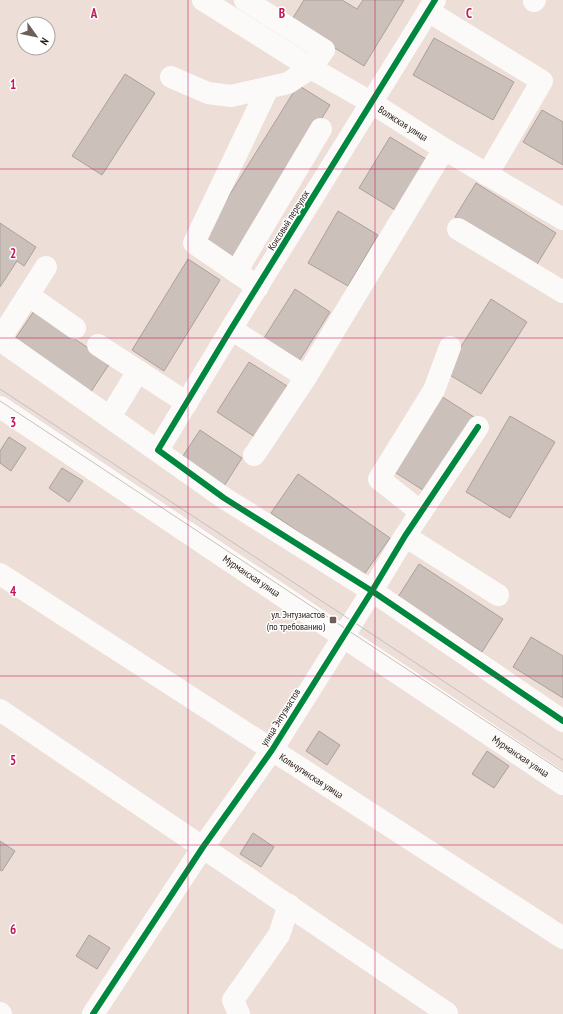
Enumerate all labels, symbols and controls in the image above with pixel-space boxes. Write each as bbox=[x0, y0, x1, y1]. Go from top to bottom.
text: A bbox=[90, 5, 98, 22]
text: B bbox=[279, 5, 285, 22]
text: C bbox=[466, 5, 472, 22]
north arrow bbox=[16, 16, 56, 56]
text: N bbox=[37, 35, 52, 48]
text: 1 bbox=[10, 76, 16, 93]
street label: Волжская улица bbox=[376, 103, 430, 144]
street label: Коксовый переулок bbox=[265, 188, 312, 253]
text: 2 bbox=[10, 245, 16, 262]
text: 3 bbox=[10, 414, 16, 431]
street label: Мурманская улица bbox=[220, 552, 283, 600]
text: 4 bbox=[10, 583, 17, 600]
place label: ул. Энтузиастов (по требованию) bbox=[267, 608, 326, 633]
marker: ул. Энтузиастов (по требованию) bbox=[328, 615, 338, 625]
street label: улица Энтузиастов bbox=[258, 686, 303, 748]
street label: Мурманская улица bbox=[490, 733, 552, 780]
street label: Кольчугинская улица bbox=[277, 750, 346, 801]
text: 5 bbox=[10, 752, 16, 769]
text: 6 bbox=[10, 921, 16, 938]

